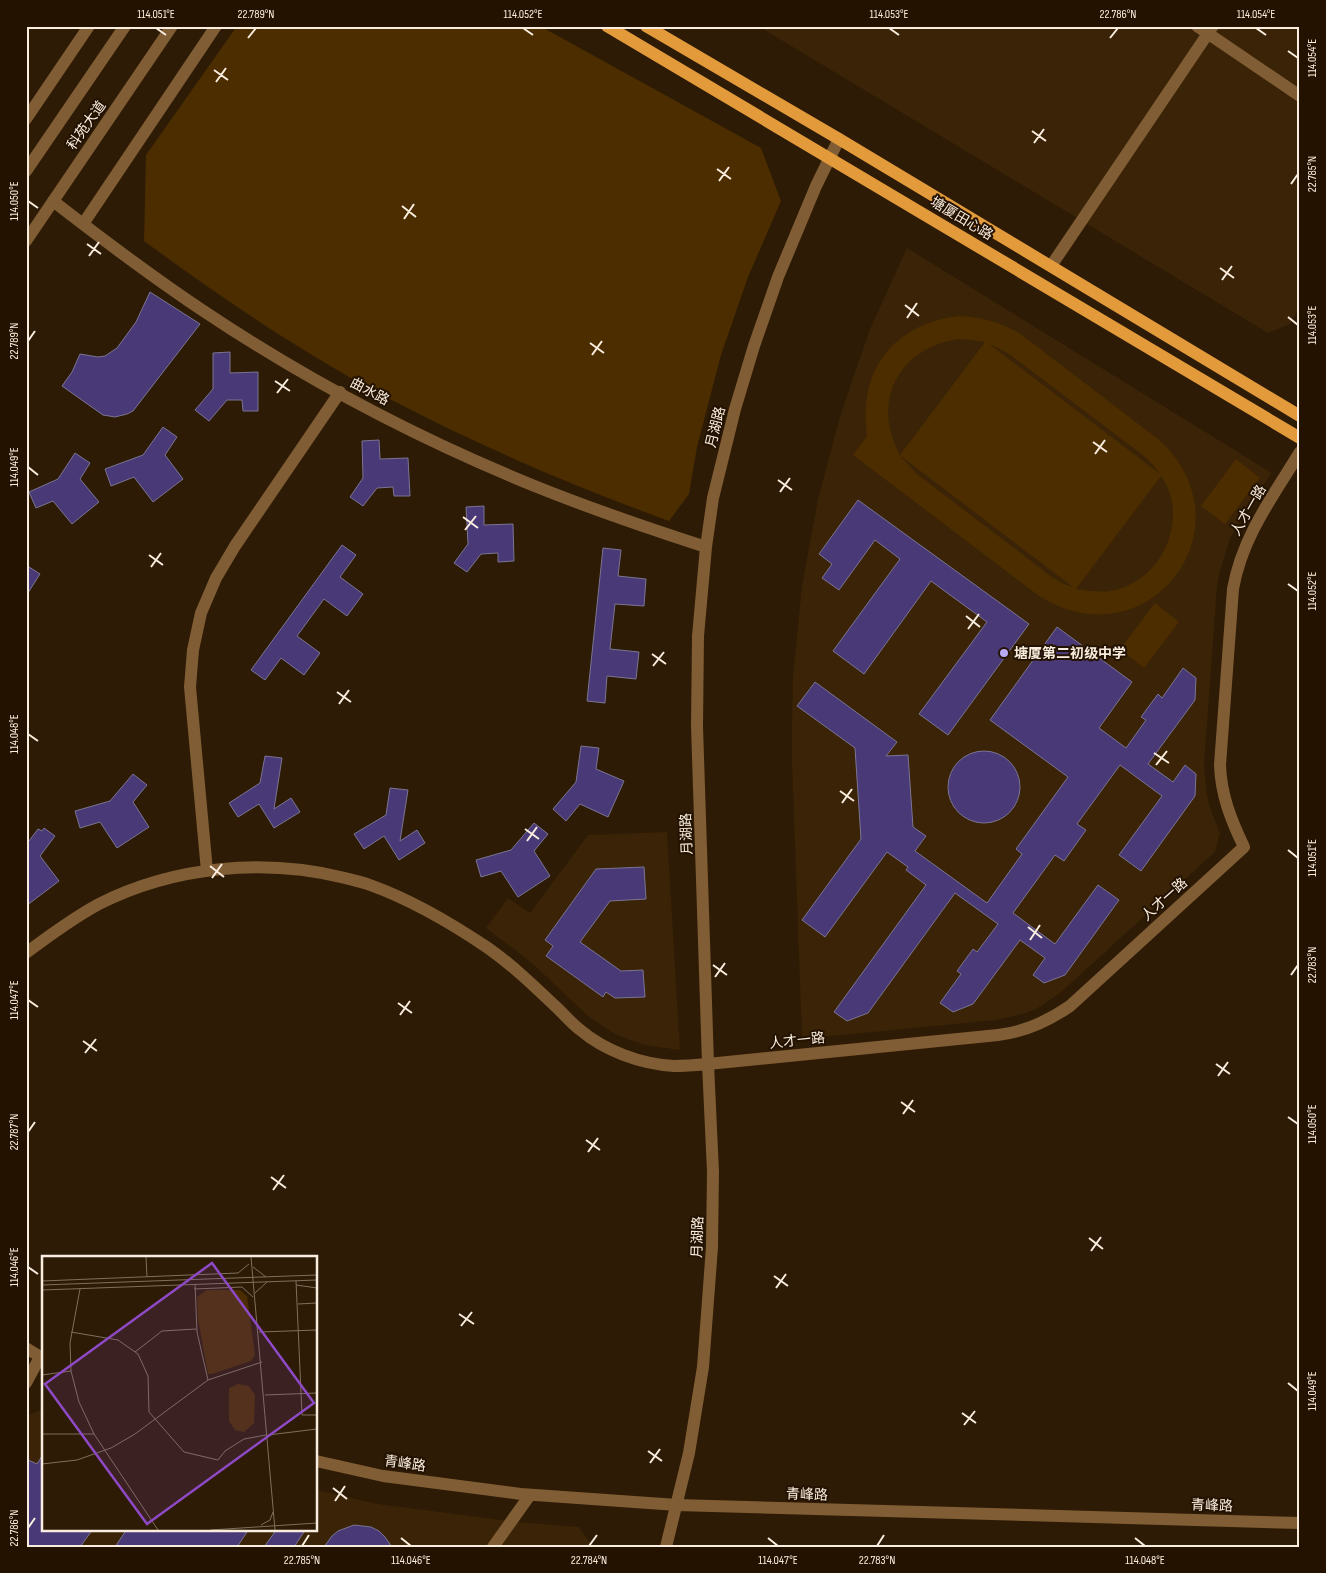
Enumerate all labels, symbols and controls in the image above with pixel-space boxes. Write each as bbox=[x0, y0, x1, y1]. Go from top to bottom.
text: 114.051°E bbox=[137, 7, 175, 22]
text: 22.789°N bbox=[238, 7, 274, 22]
text: 114.052°E bbox=[504, 7, 543, 22]
text: 114.053°E bbox=[869, 7, 909, 22]
text: 22.786°N bbox=[1100, 7, 1136, 22]
text: 114.054°E bbox=[1237, 7, 1275, 22]
text: 114.054°E bbox=[1305, 39, 1320, 77]
street label: 科苑大道 bbox=[63, 97, 109, 153]
text: 22.785°N bbox=[1305, 156, 1320, 192]
text: 114.050°E bbox=[7, 181, 22, 221]
street label: 塘厦田心路 bbox=[927, 193, 996, 244]
text: 114.053°E bbox=[1305, 305, 1320, 345]
text: 22.789°N bbox=[7, 323, 22, 359]
street label: 曲水路 bbox=[347, 374, 392, 409]
street label: 月湖路 bbox=[702, 405, 729, 450]
text: 114.049°E bbox=[7, 447, 22, 487]
street label: 人才一路 bbox=[1227, 482, 1270, 539]
text: 114.052°E bbox=[1305, 571, 1320, 610]
place label: 塘厦第二初级中学 bbox=[1014, 645, 1126, 662]
marker: 塘厦第二初级中学 bbox=[998, 647, 1010, 659]
text: 114.048°E bbox=[7, 714, 22, 754]
street label: 月湖路 bbox=[677, 813, 696, 855]
text: 114.051°E bbox=[1305, 839, 1320, 877]
street label: 人才一路 bbox=[1138, 874, 1191, 924]
text: 22.783°N bbox=[1305, 947, 1320, 983]
text: 114.047°E bbox=[7, 980, 22, 1020]
street label: 人才一路 bbox=[768, 1029, 826, 1052]
text: 114.050°E bbox=[1305, 1104, 1320, 1144]
text: 22.787°N bbox=[7, 1114, 22, 1150]
street label: 月湖路 bbox=[688, 1216, 707, 1258]
text: 114.046°E bbox=[7, 1247, 22, 1287]
inset map bbox=[42, 1256, 318, 1530]
text: 114.049°E bbox=[1305, 1371, 1320, 1411]
street label: 青峰路 bbox=[383, 1452, 427, 1475]
street label: 青峰路 bbox=[786, 1485, 828, 1504]
street label: 青峰路 bbox=[1191, 1496, 1233, 1515]
text: 22.786°N bbox=[7, 1510, 22, 1546]
text: 22.785°N bbox=[284, 1553, 320, 1568]
text: 114.046°E bbox=[391, 1553, 431, 1568]
text: 22.784°N bbox=[571, 1553, 607, 1568]
text: 114.047°E bbox=[758, 1553, 798, 1568]
text: 22.783°N bbox=[859, 1553, 895, 1568]
text: 114.048°E bbox=[1125, 1553, 1165, 1568]

